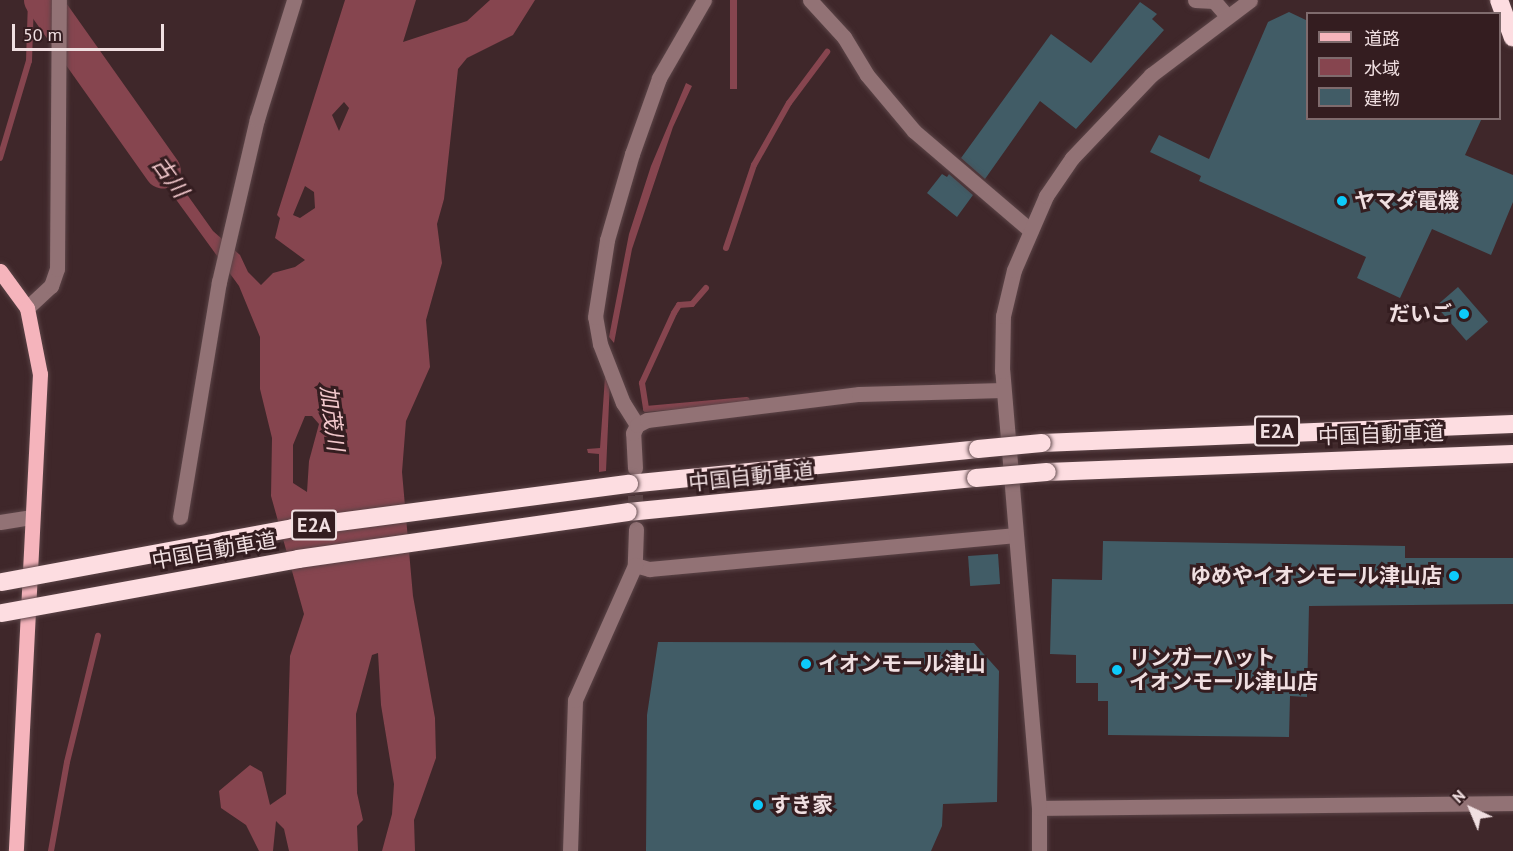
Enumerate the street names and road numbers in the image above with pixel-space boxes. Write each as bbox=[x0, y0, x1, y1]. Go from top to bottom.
road number: E2A bbox=[1253, 414, 1301, 448]
street label: 中国自動車道 bbox=[1318, 420, 1444, 450]
street label: 中国自動車道 bbox=[687, 458, 815, 496]
road number: E2A bbox=[290, 508, 338, 542]
street label: 中国自動車道 bbox=[150, 528, 278, 574]

